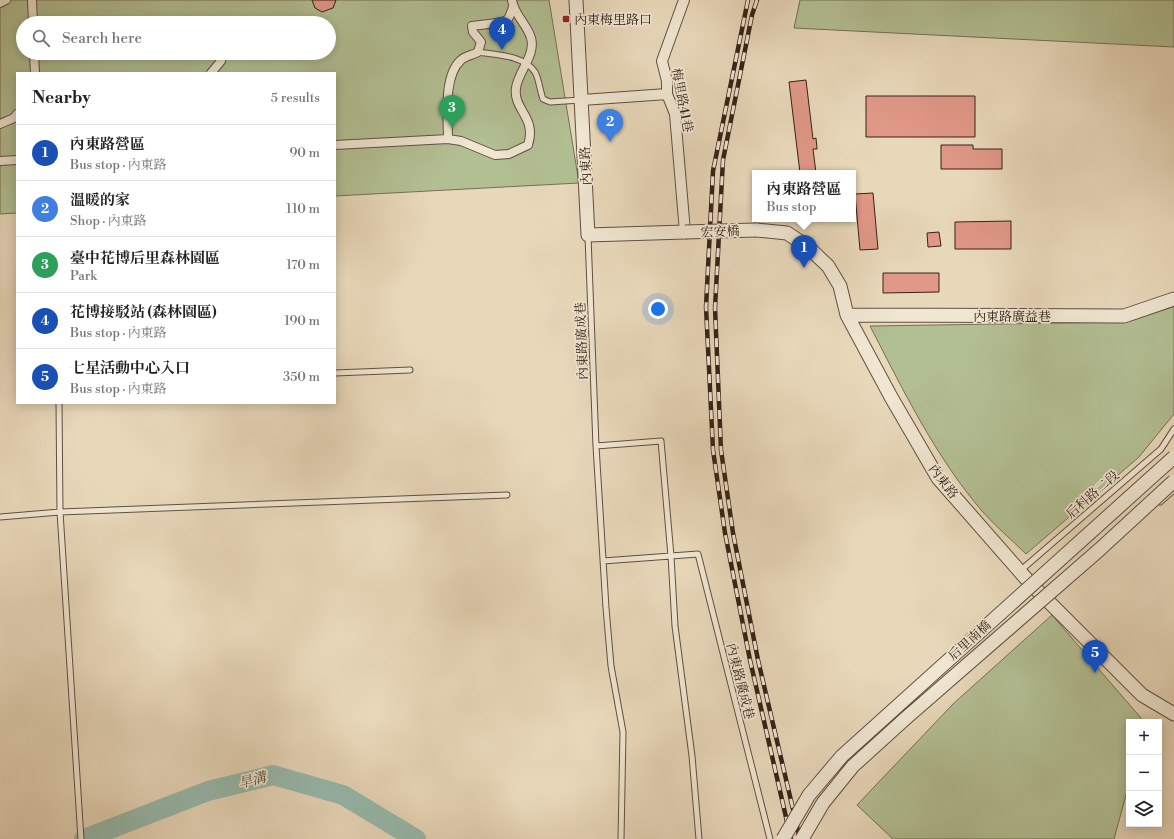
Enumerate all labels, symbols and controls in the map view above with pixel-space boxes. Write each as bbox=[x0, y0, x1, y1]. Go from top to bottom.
place label: 內東梅里路口 bbox=[574, 12, 652, 28]
marker: 內東梅里路口 bbox=[561, 14, 571, 24]
search box bbox=[16, 16, 336, 60]
pin: 4 bbox=[489, 17, 515, 50]
icon: search bbox=[30, 27, 52, 49]
text: Search here bbox=[62, 29, 142, 48]
street label: 梅里路41巷 bbox=[668, 67, 696, 134]
text: Nearby bbox=[32, 87, 91, 109]
text: 5 results bbox=[271, 90, 320, 106]
pin: 3 bbox=[439, 95, 465, 128]
pin: 2 bbox=[597, 109, 623, 142]
text: 內東路營區 bbox=[70, 135, 145, 154]
text: 1 bbox=[42, 145, 48, 161]
text: 90 m bbox=[289, 145, 320, 161]
street label: 內東路 bbox=[577, 146, 595, 186]
text: Bus stop · 內東路 bbox=[70, 157, 167, 173]
popup bbox=[752, 170, 856, 222]
text: 內東路營區 bbox=[766, 180, 842, 199]
text: 溫暖的家 bbox=[70, 191, 130, 210]
text: Bus stop bbox=[766, 199, 816, 215]
text: 2 bbox=[41, 201, 49, 217]
text: 110 m bbox=[286, 201, 320, 217]
text: Shop · 內東路 bbox=[70, 213, 147, 229]
street label: 宏安橋 bbox=[700, 223, 740, 241]
pin: 1 bbox=[791, 235, 817, 268]
text: 臺中花博后里森林園區 bbox=[70, 249, 220, 268]
text: 3 bbox=[41, 257, 49, 273]
text: 170 m bbox=[286, 257, 320, 273]
text: Park bbox=[70, 268, 97, 284]
your location bbox=[648, 299, 668, 319]
street label: 內東路廣成巷 bbox=[573, 302, 591, 380]
text: 花博接駁站 (森林園區) bbox=[70, 303, 217, 322]
street label: 內東路廣益巷 bbox=[973, 309, 1051, 325]
text: 4 bbox=[41, 313, 49, 329]
text: 190 m bbox=[284, 313, 320, 329]
text: Bus stop · 內東路 bbox=[70, 325, 167, 341]
text: 七星活動中心入口 bbox=[70, 359, 190, 378]
text: 5 bbox=[41, 369, 49, 385]
text: 350 m bbox=[283, 369, 320, 385]
text: Bus stop · 內東路 bbox=[70, 381, 167, 397]
street label: 內東路 bbox=[925, 461, 961, 502]
street label: 后科路二段 bbox=[1063, 467, 1122, 522]
street label: 后里南橋 bbox=[945, 617, 994, 664]
pin: 5 bbox=[1082, 640, 1108, 673]
street label: 內東路廣成巷 bbox=[723, 641, 757, 721]
map controls bbox=[1126, 719, 1162, 827]
button: + bbox=[1126, 719, 1162, 755]
button: − bbox=[1126, 755, 1162, 791]
water label: 旱溝 bbox=[236, 768, 270, 793]
button: layers bbox=[1126, 791, 1162, 827]

